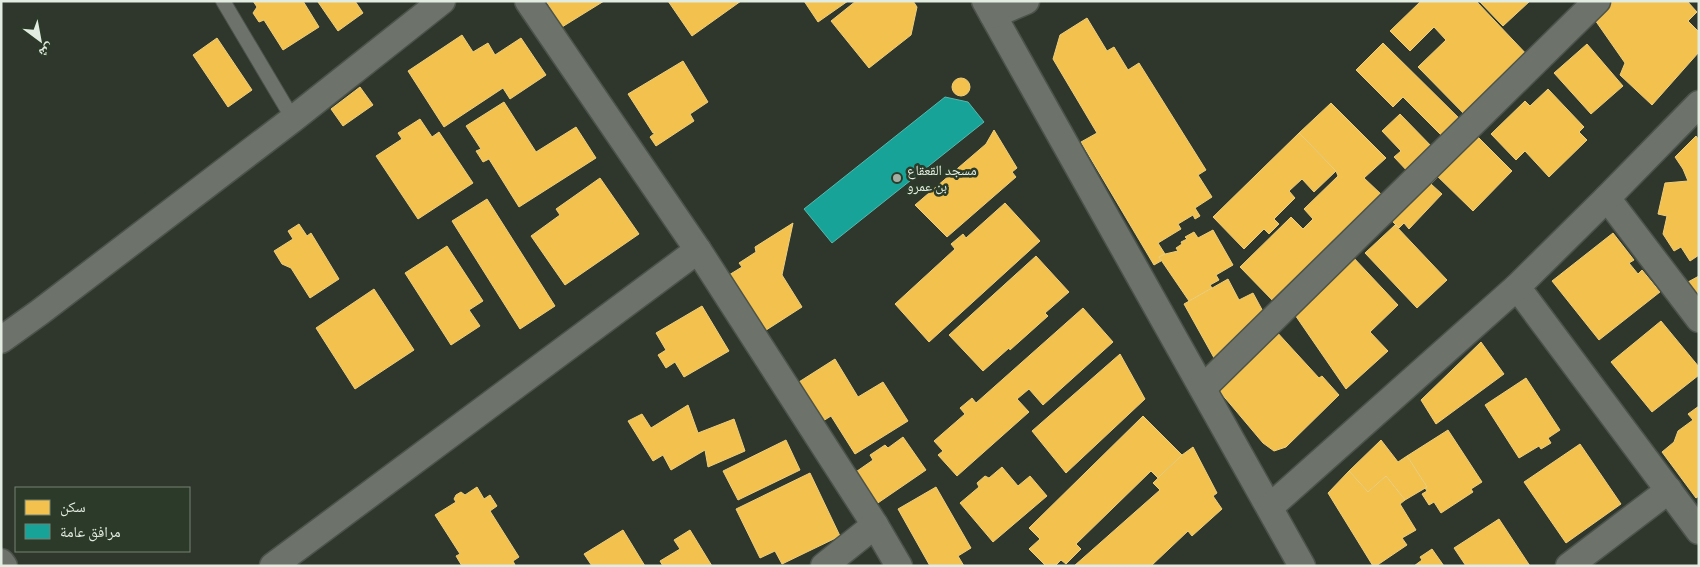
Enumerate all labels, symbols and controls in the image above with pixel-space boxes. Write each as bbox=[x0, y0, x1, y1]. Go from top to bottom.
north arrow bbox=[15, 15, 65, 65]
text: ش bbox=[35, 39, 59, 64]
place label: مسجد القعقاع بن عمرو bbox=[907, 159, 977, 196]
marker: مسجد القعقاع بن عمرو bbox=[891, 172, 903, 184]
legend bbox=[15, 487, 190, 552]
text: سكن bbox=[60, 495, 86, 518]
text: مرافق عامة bbox=[60, 520, 121, 543]

